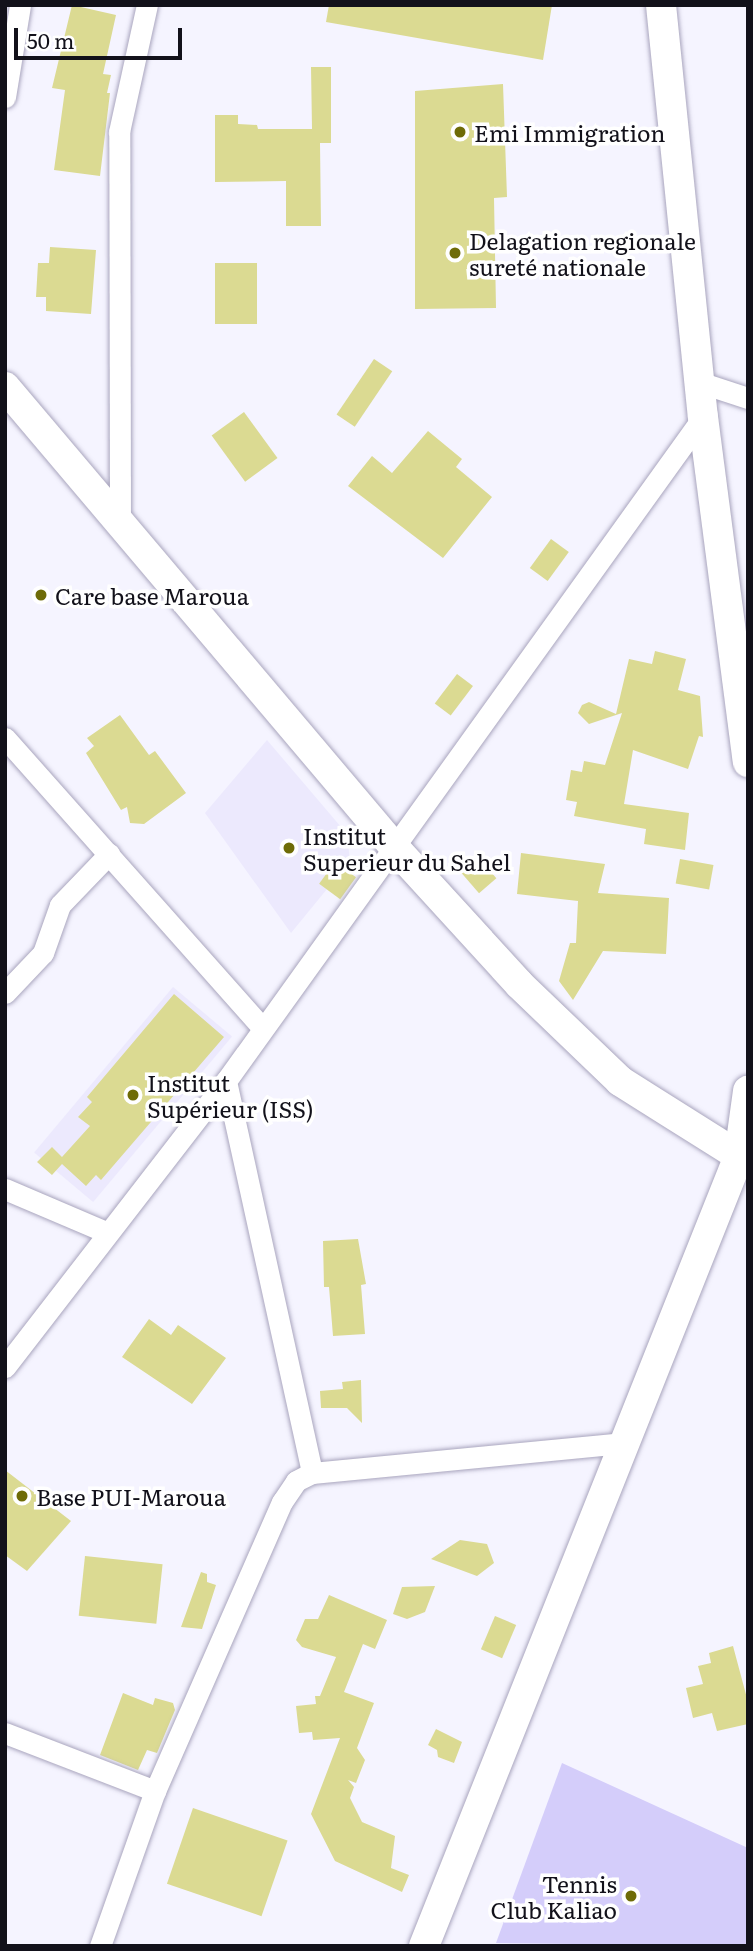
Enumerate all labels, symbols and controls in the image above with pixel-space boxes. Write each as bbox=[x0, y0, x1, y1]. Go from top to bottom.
scale bar bbox=[18, 14, 186, 58]
text: 50 m bbox=[27, 24, 74, 55]
place label: Emi Immigration bbox=[474, 118, 666, 146]
marker: Emi Immigration bbox=[452, 124, 468, 140]
place label: Delagation regionale sureté nationale bbox=[469, 226, 696, 280]
marker: Delagation regionale sureté nationale bbox=[447, 245, 463, 261]
place label: Care base Maroua bbox=[55, 581, 249, 609]
marker: Care base Maroua bbox=[33, 587, 49, 603]
place label: Institut Superieur du Sahel bbox=[303, 821, 511, 875]
marker: Institut Superieur du Sahel bbox=[281, 840, 297, 856]
place label: Institut Supérieur (ISS) bbox=[147, 1068, 314, 1122]
marker: Institut Supérieur (ISS) bbox=[125, 1087, 141, 1103]
place label: Base PUI-Maroua bbox=[36, 1482, 226, 1510]
marker: Base PUI-Maroua bbox=[14, 1488, 30, 1504]
place label: Tennis Club Kaliao bbox=[491, 1869, 617, 1923]
marker: Tennis Club Kaliao bbox=[623, 1888, 639, 1904]

